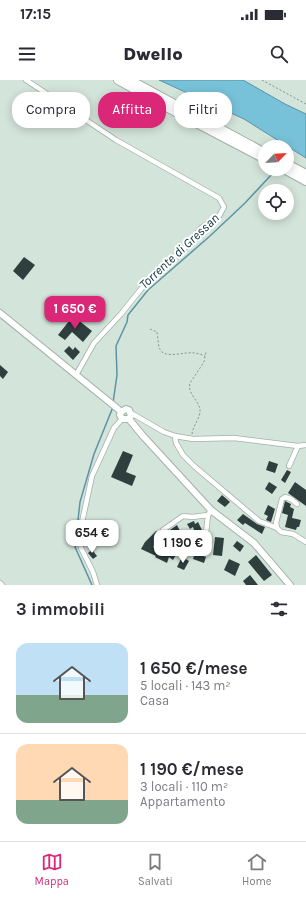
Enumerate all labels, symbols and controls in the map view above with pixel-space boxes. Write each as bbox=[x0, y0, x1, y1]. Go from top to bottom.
text: 17:15 bbox=[20, 5, 51, 23]
icon: menu bbox=[16, 43, 38, 65]
text: Dwello bbox=[123, 43, 183, 65]
icon: search bbox=[268, 43, 290, 65]
chip: Compra bbox=[12, 92, 90, 128]
chip: Affitta bbox=[98, 92, 166, 128]
chip: Filtri bbox=[174, 92, 232, 128]
north arrow bbox=[258, 140, 294, 176]
map controls bbox=[258, 140, 294, 220]
button: locate bbox=[258, 184, 294, 220]
water label: Torrente di Gressan bbox=[136, 210, 222, 292]
pin: 1 650 € bbox=[38, 296, 112, 330]
text: 1 650 € bbox=[53, 301, 97, 316]
pin: 654 € bbox=[64, 520, 120, 554]
text: 654 € bbox=[75, 525, 109, 540]
pin: 1 190 € bbox=[146, 530, 220, 564]
text: 1 190 € bbox=[163, 535, 203, 550]
icon: filters bbox=[268, 598, 290, 620]
text: 3 immobili bbox=[16, 599, 105, 619]
text: 1 650 €/mese bbox=[140, 658, 248, 678]
icon: home bbox=[48, 659, 96, 707]
text: 5 locali · 143 m² bbox=[140, 678, 231, 693]
text: Casa bbox=[140, 693, 169, 708]
text: 1 190 €/mese bbox=[140, 759, 244, 779]
icon: home bbox=[48, 760, 96, 808]
text: 3 locali · 110 m² bbox=[140, 779, 228, 794]
text: Appartamento bbox=[140, 794, 225, 809]
tab: Mappa bbox=[35, 851, 69, 888]
tab: Salvati bbox=[138, 851, 173, 888]
tab: Home bbox=[242, 851, 271, 888]

